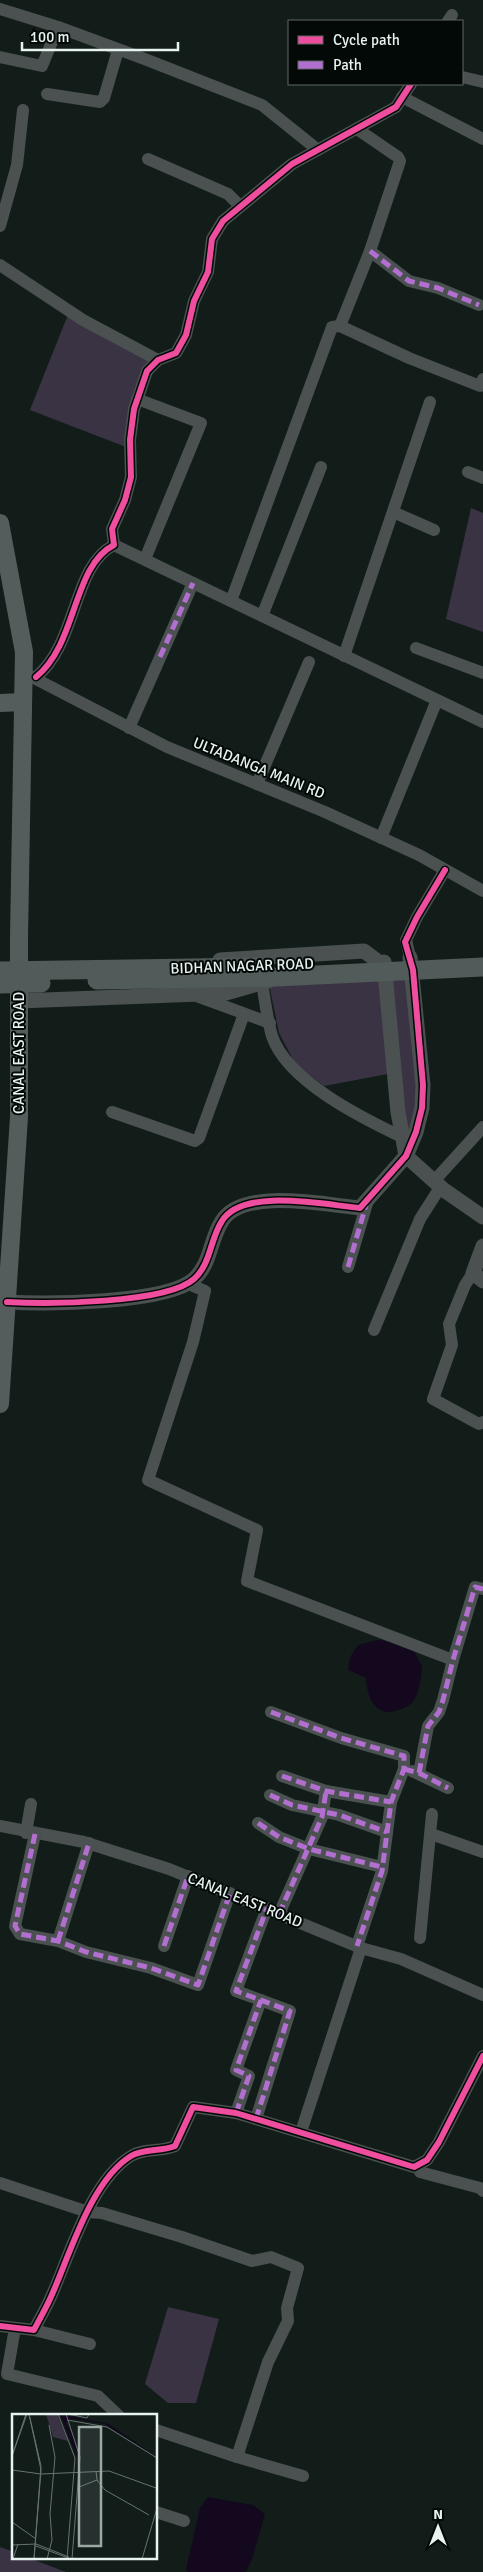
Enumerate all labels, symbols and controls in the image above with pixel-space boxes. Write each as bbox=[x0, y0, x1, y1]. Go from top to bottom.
scale bar bbox=[22, 20, 179, 52]
legend bbox=[288, 20, 463, 85]
text: 100 m bbox=[30, 28, 70, 46]
text: Cycle path bbox=[333, 31, 400, 49]
text: Path bbox=[333, 56, 362, 74]
street label: ULTADANGA MAIN RD bbox=[190, 733, 328, 803]
street label: BIDHAN NAGAR ROAD bbox=[170, 954, 314, 978]
street label: CANAL EAST ROAD bbox=[10, 992, 28, 1114]
street label: CANAL EAST ROAD bbox=[185, 1869, 305, 1931]
inset map bbox=[12, 2414, 158, 2560]
north arrow bbox=[413, 2502, 463, 2552]
text: N bbox=[433, 2506, 443, 2523]

